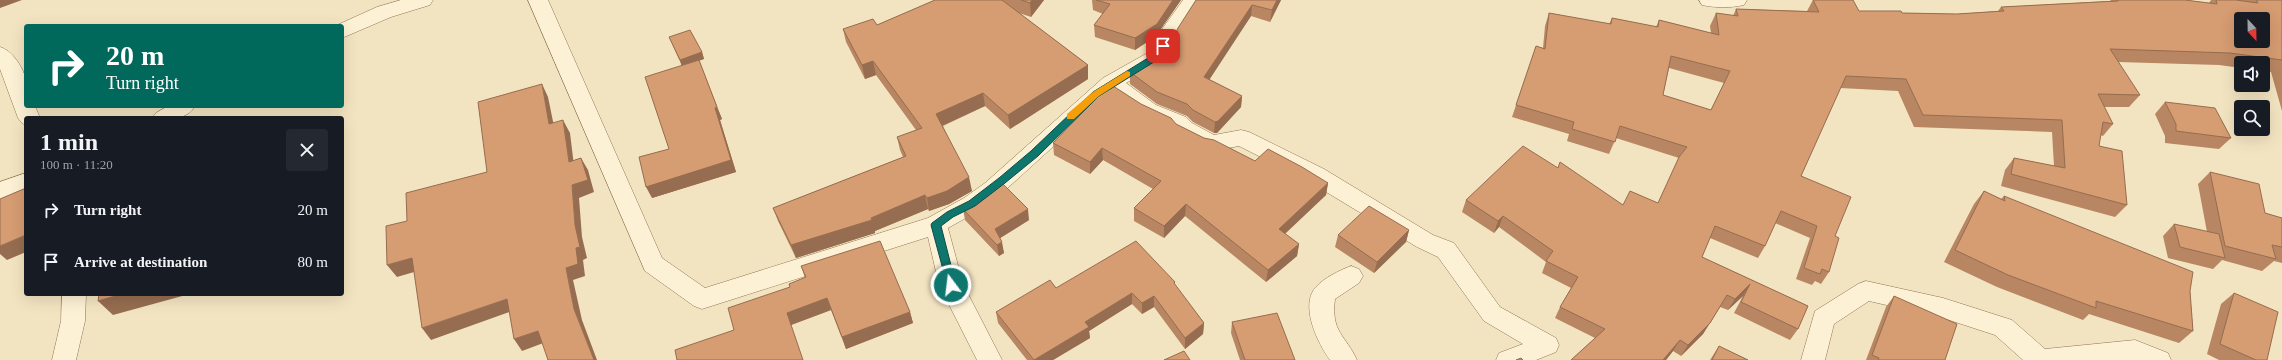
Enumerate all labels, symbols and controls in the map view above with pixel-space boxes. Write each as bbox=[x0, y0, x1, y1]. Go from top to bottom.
north arrow bbox=[2234, 12, 2270, 48]
map controls bbox=[2234, 12, 2270, 136]
pin bbox=[1146, 29, 1180, 63]
icon: arrive bbox=[1152, 35, 1174, 57]
icon: right bbox=[40, 40, 92, 92]
text: 20 m bbox=[106, 40, 164, 71]
button: sound bbox=[2234, 56, 2270, 92]
text: Turn right bbox=[106, 73, 179, 93]
button: search bbox=[2234, 100, 2270, 136]
text: 1 min bbox=[40, 129, 98, 155]
button: close bbox=[286, 129, 328, 171]
text: 100 m · 11:20 bbox=[40, 157, 113, 172]
icon: right bbox=[40, 199, 62, 221]
text: Turn right bbox=[74, 202, 141, 218]
text: 20 m bbox=[298, 202, 328, 218]
icon: arrive bbox=[40, 251, 62, 273]
text: Arrive at destination bbox=[74, 254, 207, 270]
text: 80 m bbox=[298, 254, 328, 270]
position arrow bbox=[930, 264, 972, 306]

